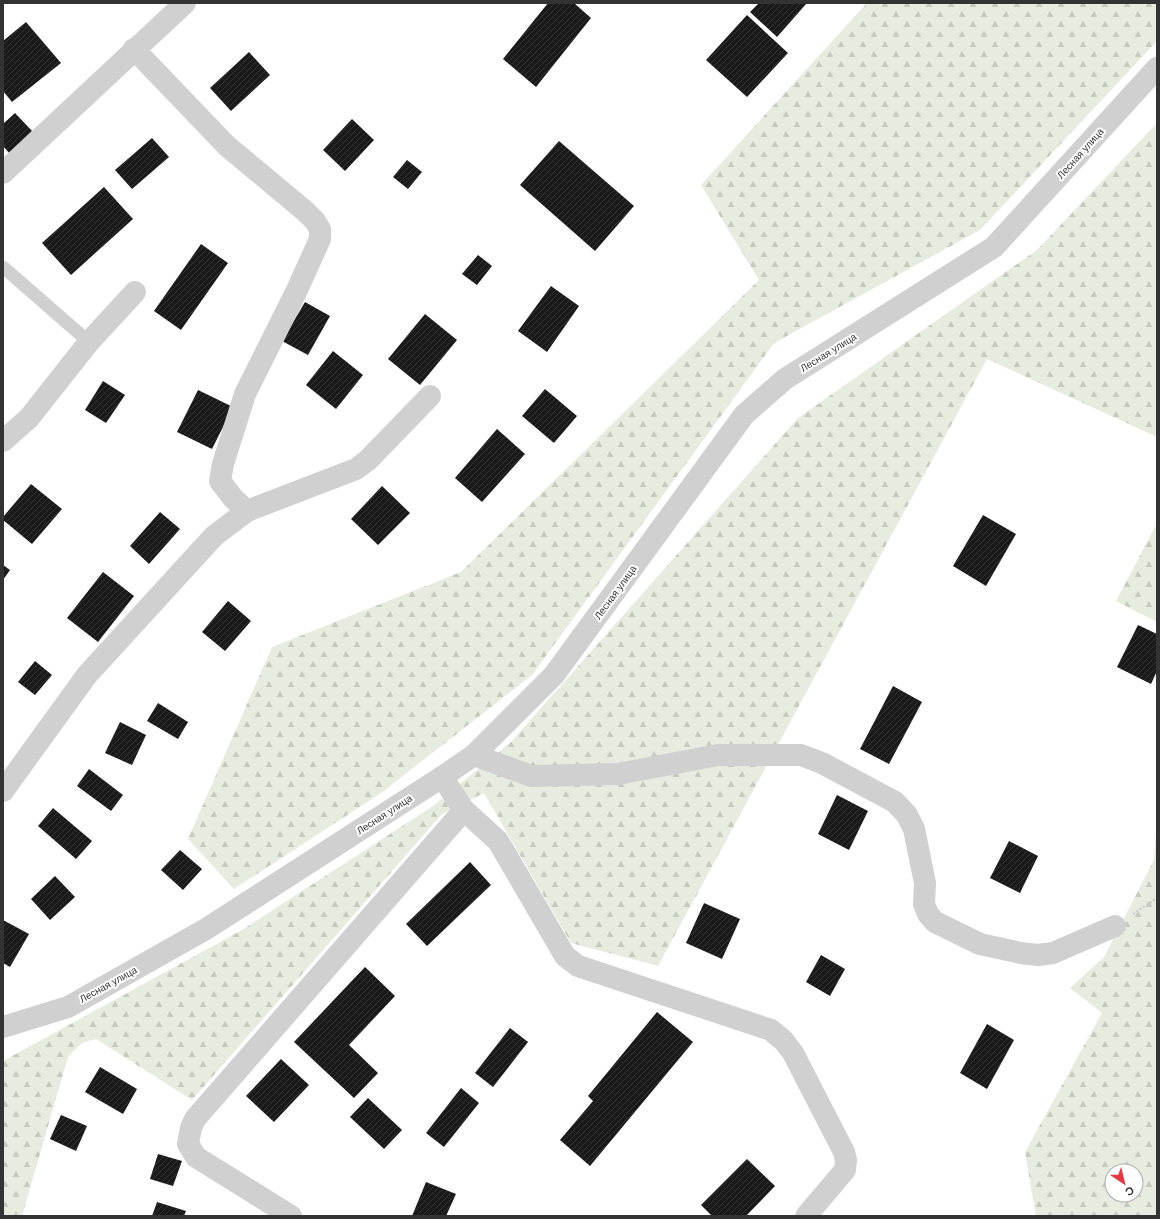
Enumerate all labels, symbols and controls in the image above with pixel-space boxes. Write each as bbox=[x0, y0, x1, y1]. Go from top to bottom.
street label: Лесная улица bbox=[1055, 126, 1106, 181]
street label: Лесная улица bbox=[798, 331, 859, 374]
street label: Лесная улица bbox=[592, 563, 639, 621]
street label: Лесная улица bbox=[354, 792, 414, 836]
street label: Лесная улица bbox=[78, 964, 139, 1005]
north arrow bbox=[1104, 1163, 1144, 1203]
text: С bbox=[1123, 1184, 1136, 1198]

